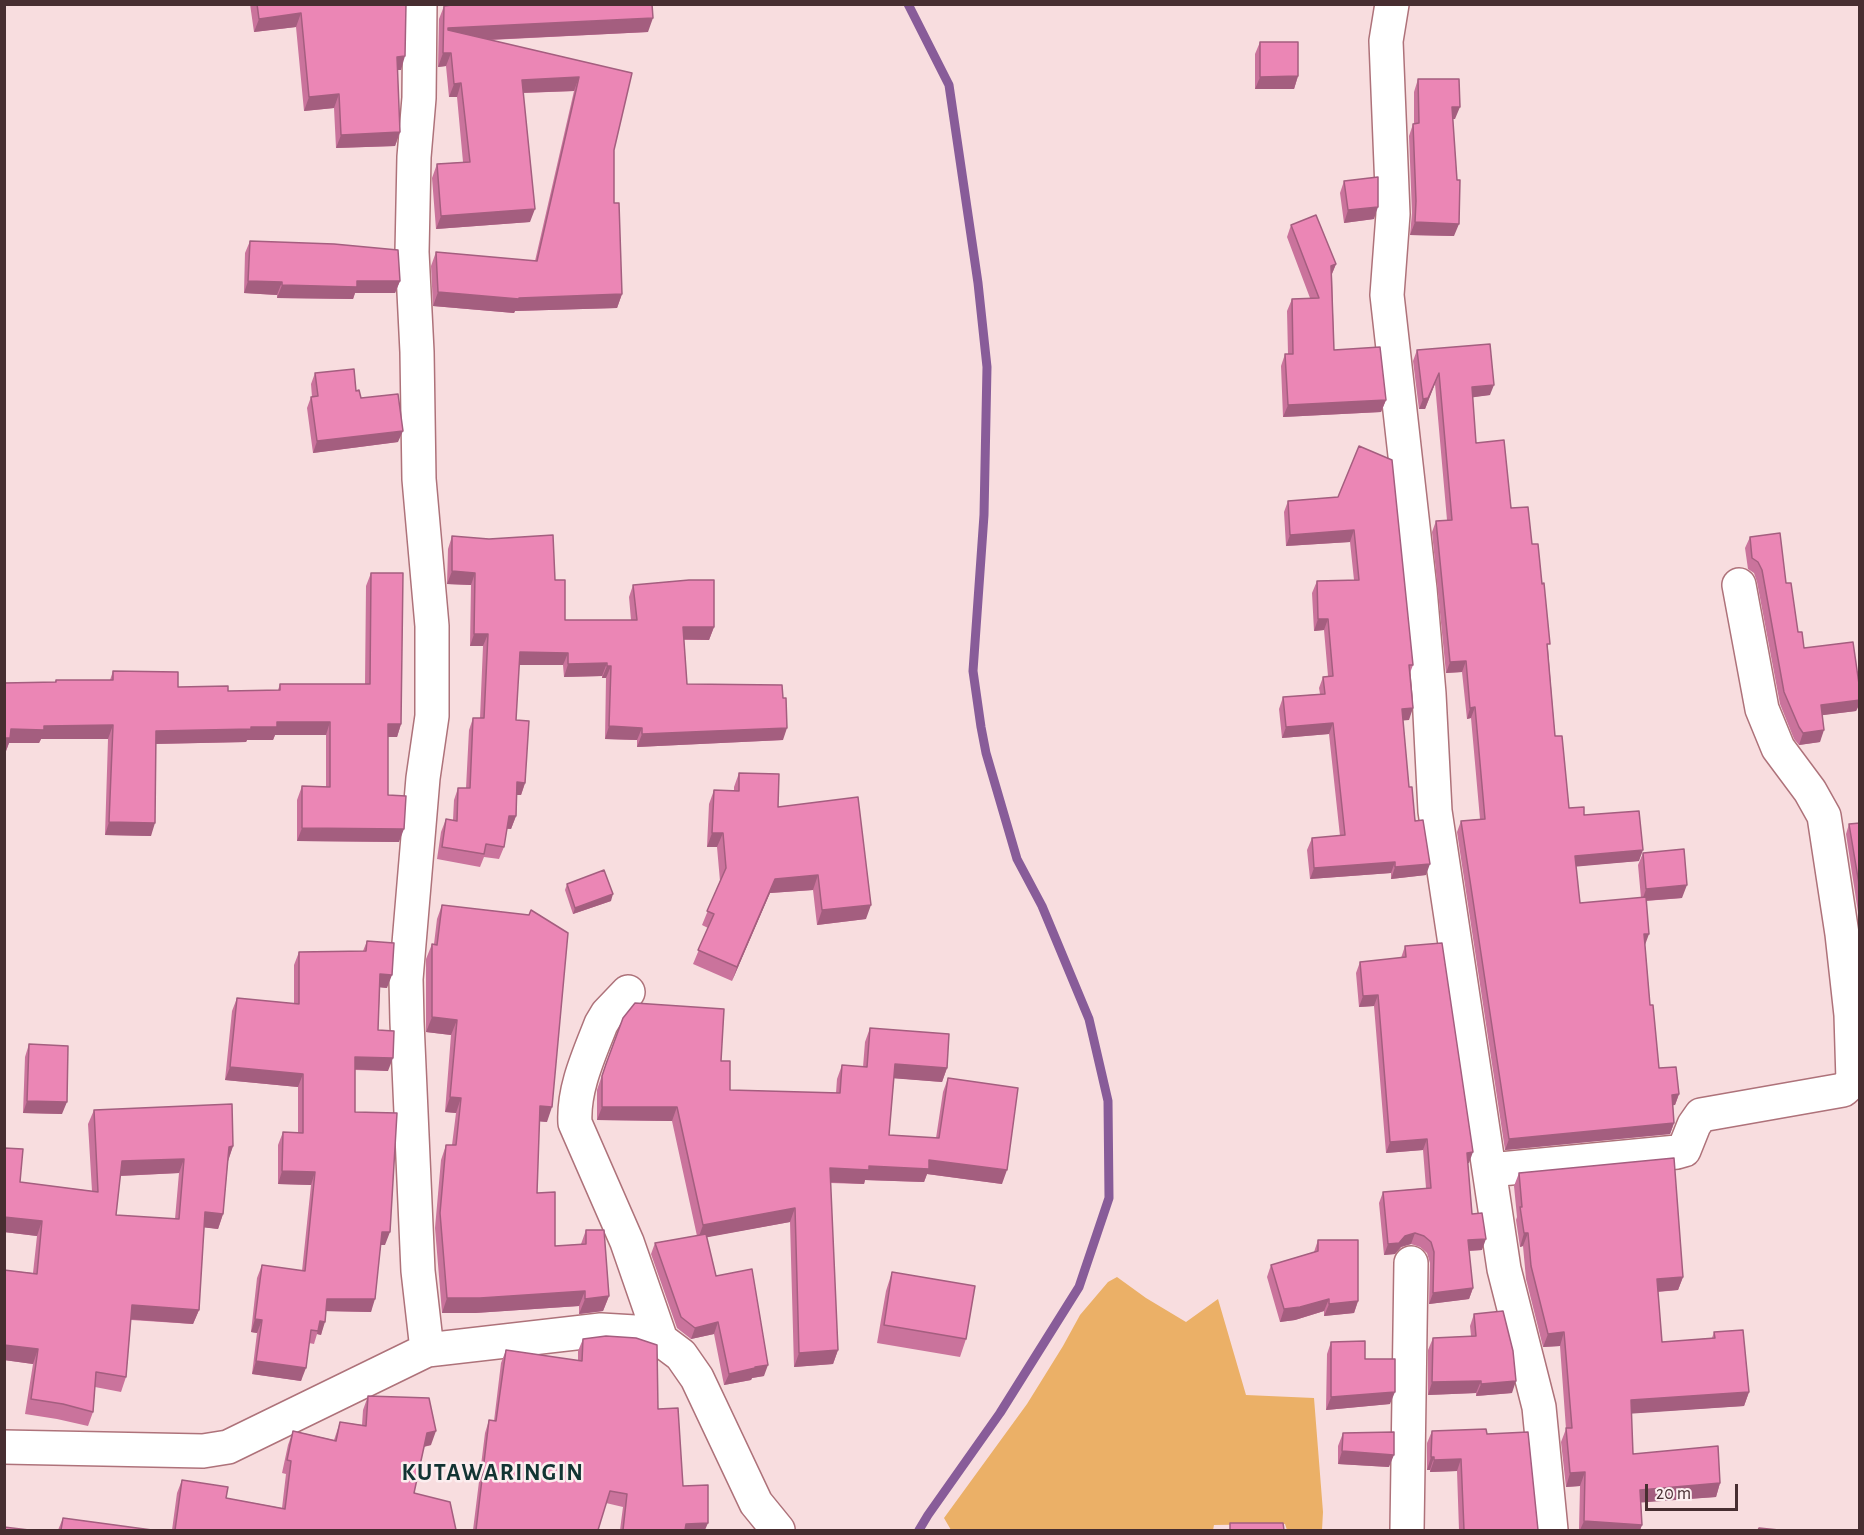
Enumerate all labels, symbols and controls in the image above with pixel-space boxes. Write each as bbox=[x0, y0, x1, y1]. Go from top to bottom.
district label: KUTAWARINGIN bbox=[402, 1459, 584, 1487]
scale bar bbox=[1648, 1472, 1741, 1510]
text: 20 m bbox=[1656, 1485, 1691, 1503]

